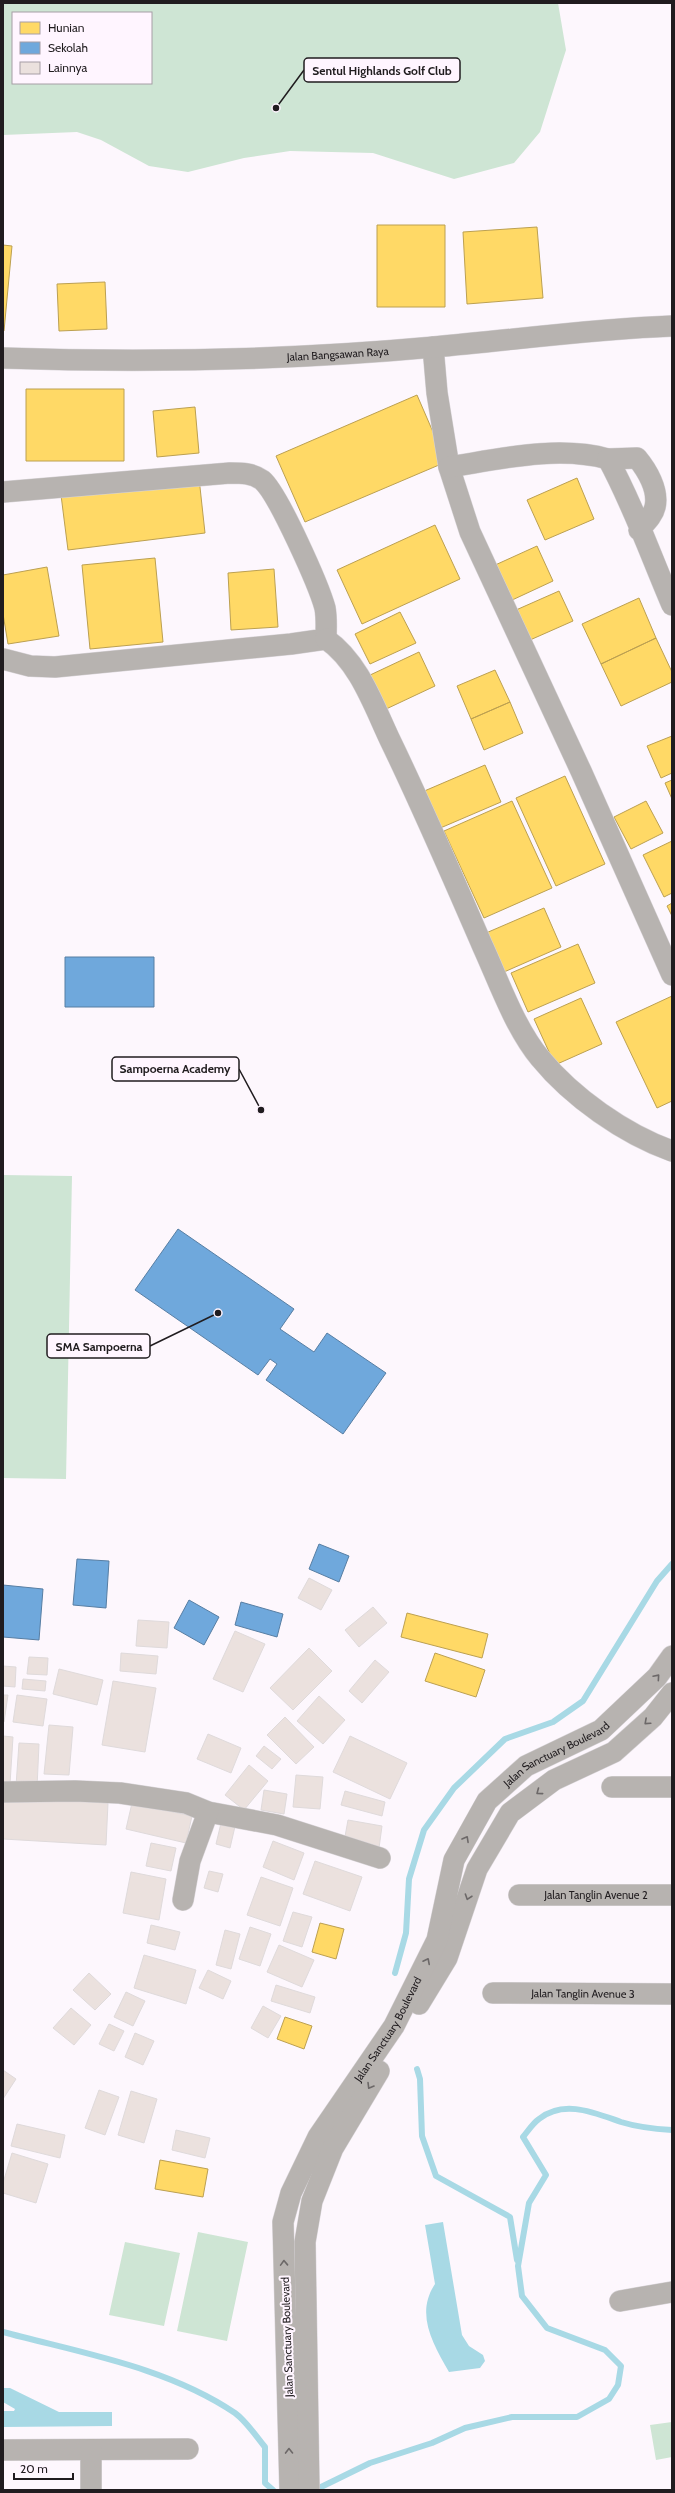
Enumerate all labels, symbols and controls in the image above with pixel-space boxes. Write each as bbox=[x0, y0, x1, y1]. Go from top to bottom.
legend bbox=[12, 12, 152, 84]
text: Hunian bbox=[48, 20, 85, 35]
text: Sekolah bbox=[48, 40, 88, 55]
callout: Sentul Highlands Golf Club bbox=[304, 58, 460, 82]
text: Lainnya bbox=[48, 60, 88, 75]
text: Sentul Highlands Golf Club bbox=[312, 63, 452, 78]
street label: Jalan Bangsawan Raya bbox=[286, 344, 390, 364]
callout: Sampoerna Academy bbox=[112, 1057, 239, 1081]
text: Sampoerna Academy bbox=[119, 1061, 231, 1076]
callout: SMA Sampoerna bbox=[47, 1334, 150, 1358]
text: SMA Sampoerna bbox=[56, 1339, 143, 1354]
one-way arrow bbox=[652, 1674, 659, 1681]
one-way arrow bbox=[644, 1718, 652, 1725]
street label: Jalan Sanctuary Boulevard bbox=[500, 1719, 612, 1791]
one-way arrow bbox=[536, 1787, 543, 1794]
one-way arrow bbox=[461, 1836, 468, 1843]
street label: Jalan Tanglin Avenue 2 bbox=[543, 1888, 648, 1902]
one-way arrow bbox=[464, 1893, 472, 1900]
one-way arrow bbox=[422, 1958, 429, 1966]
street label: Jalan Sanctuary Boulevard bbox=[350, 1974, 425, 2085]
street label: Jalan Tanglin Avenue 3 bbox=[530, 1986, 635, 2001]
one-way arrow bbox=[367, 2082, 375, 2089]
one-way arrow bbox=[280, 2260, 288, 2266]
street label: Jalan Sanctuary Boulevard bbox=[278, 2277, 296, 2398]
one-way arrow bbox=[285, 2448, 293, 2454]
scale bar bbox=[14, 2455, 73, 2481]
text: 20 m bbox=[20, 2461, 48, 2476]

